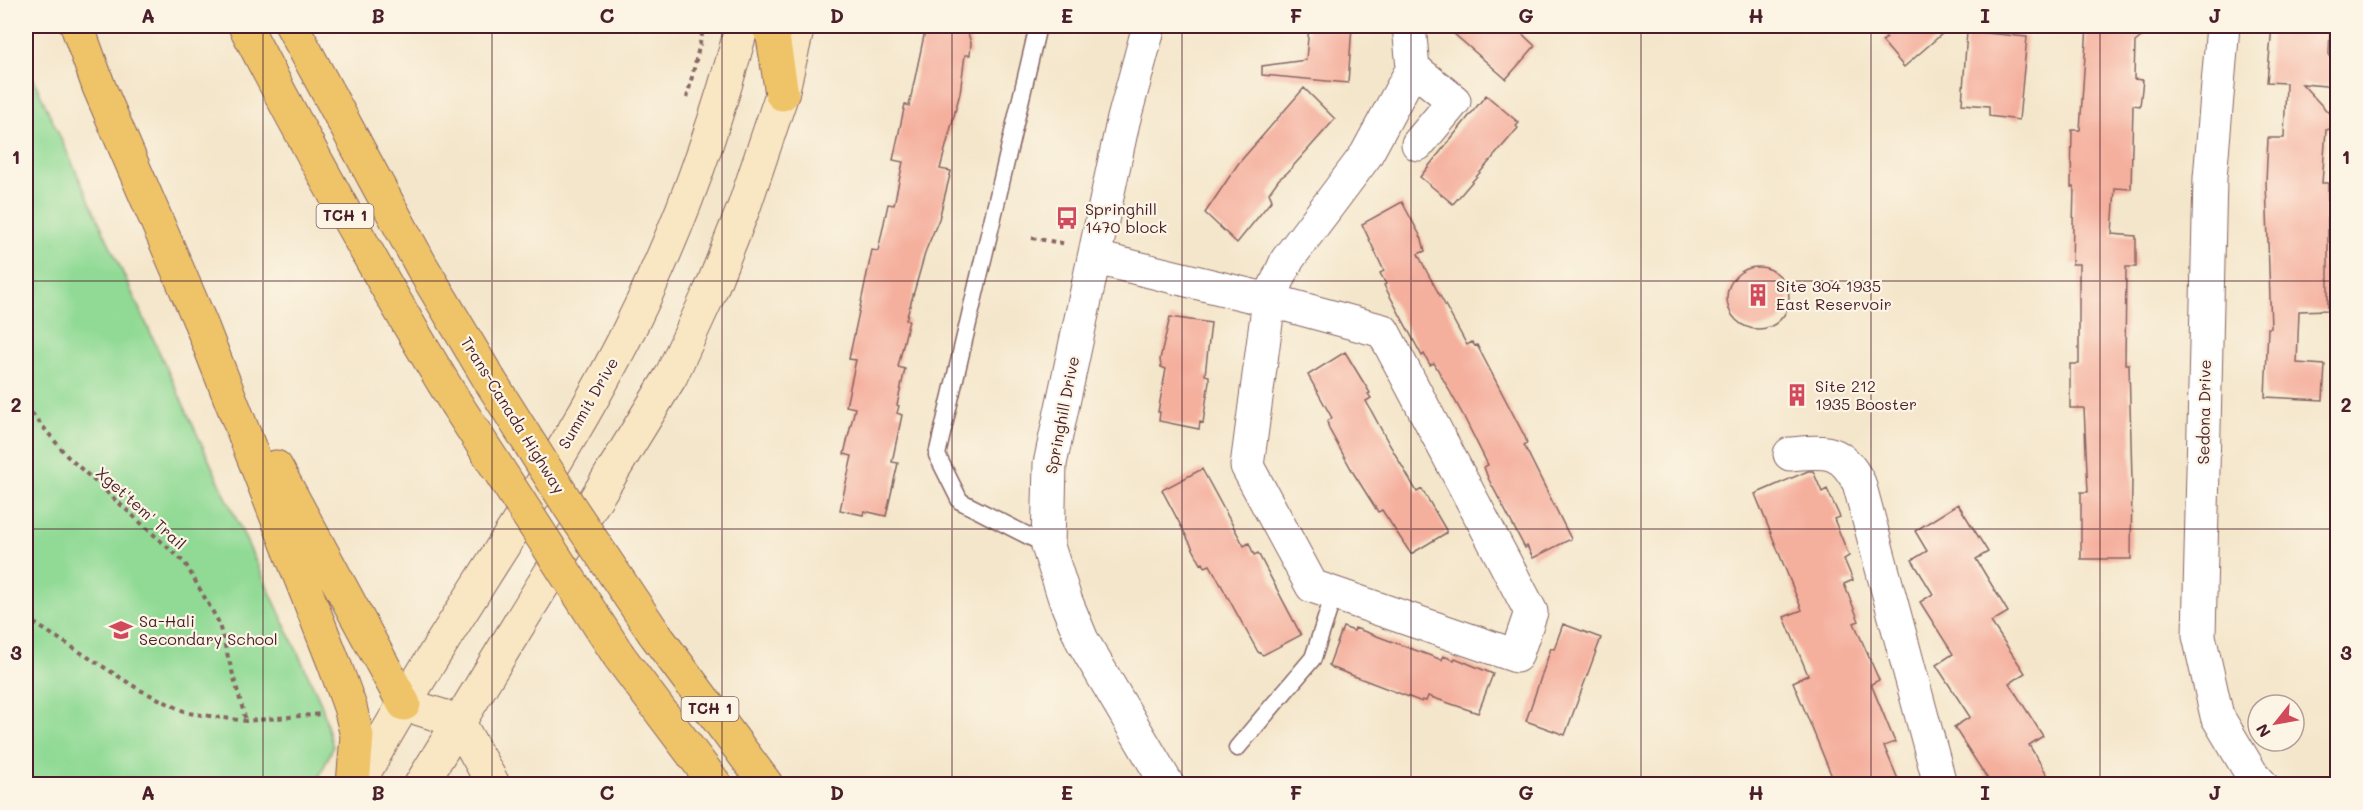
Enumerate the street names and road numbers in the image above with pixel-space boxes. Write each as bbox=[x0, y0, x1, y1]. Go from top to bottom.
road number: TCH 1 bbox=[316, 204, 374, 228]
street label: Trans-Canada Highway bbox=[457, 332, 570, 497]
street label: Summit Drive bbox=[553, 353, 622, 452]
street label: Springhill Drive bbox=[1040, 354, 1083, 475]
street label: Sedona Drive bbox=[2192, 359, 2215, 465]
street label: Xget'tem' Trail bbox=[92, 461, 191, 554]
road number: TCH 1 bbox=[682, 697, 738, 721]

